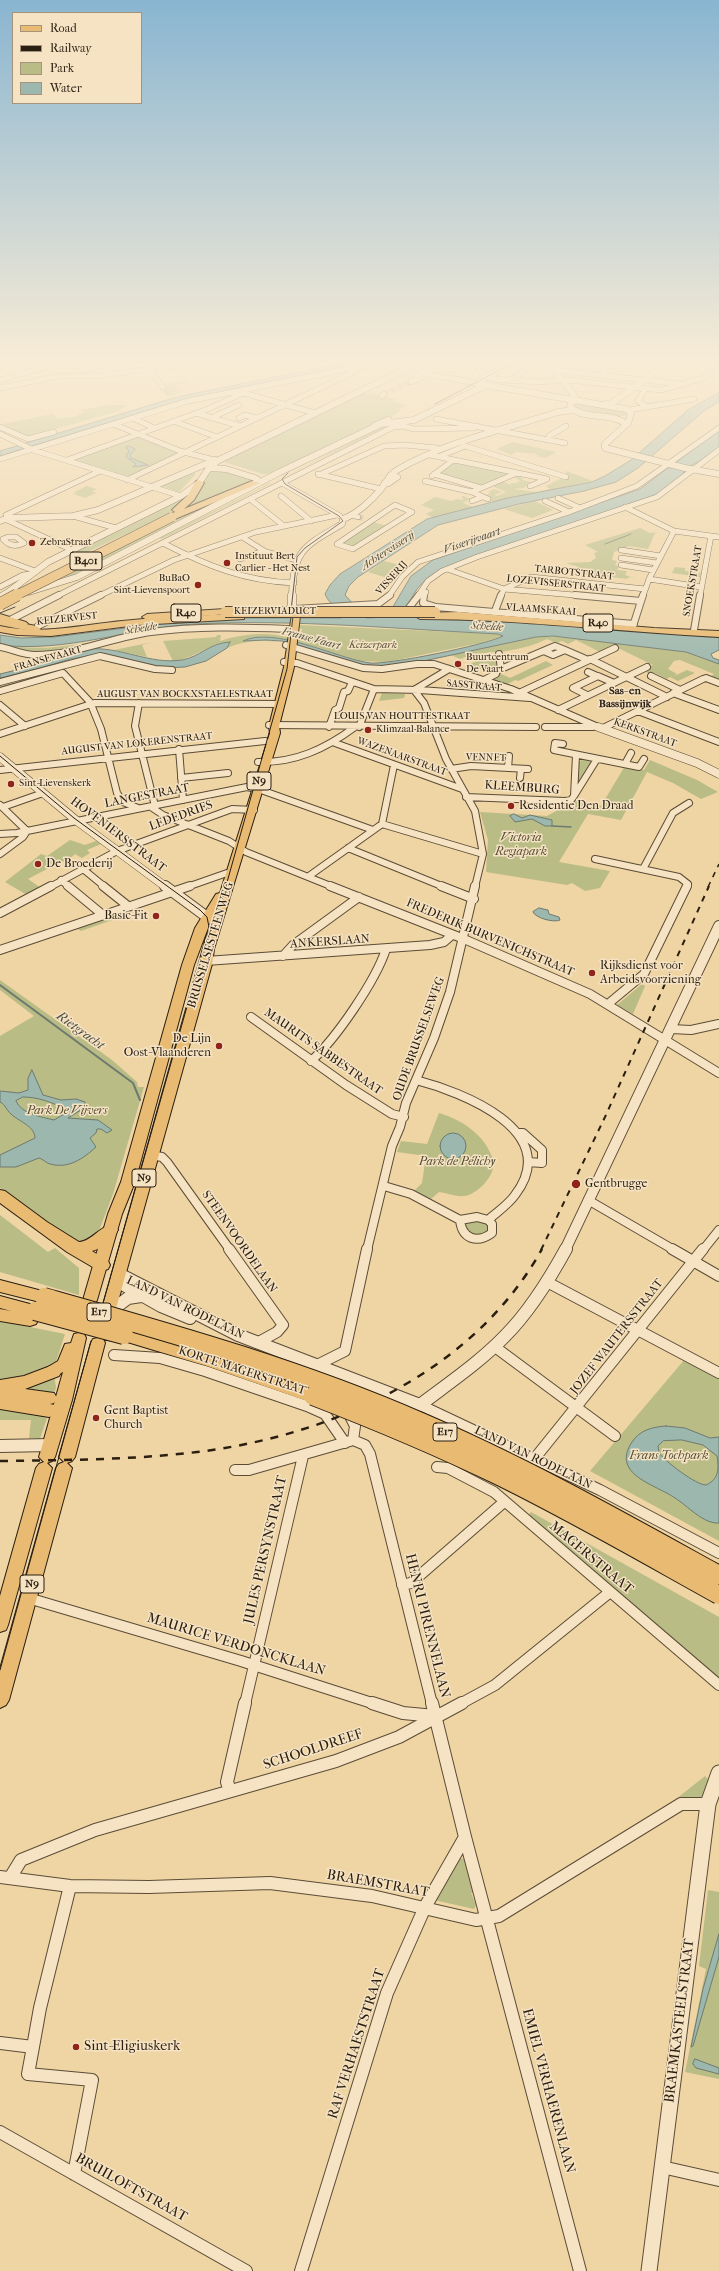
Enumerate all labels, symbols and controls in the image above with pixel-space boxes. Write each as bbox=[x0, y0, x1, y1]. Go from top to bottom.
legend bbox=[12, 12, 142, 104]
text: Road bbox=[50, 21, 77, 35]
text: Railway bbox=[50, 41, 92, 55]
text: Park bbox=[50, 61, 74, 75]
text: Water bbox=[50, 81, 82, 95]
water label: Visserijvaart bbox=[442, 525, 502, 557]
water label: Achtervisserij bbox=[359, 529, 417, 573]
place label: ZebraStraat bbox=[40, 537, 92, 549]
marker: ZebraStraat bbox=[27, 538, 37, 548]
street label: SNOEKSTRAAT bbox=[681, 544, 705, 618]
place label: Instituut Bert Carlier - Het Nest bbox=[235, 551, 310, 574]
road number: B401 bbox=[70, 552, 102, 570]
marker: Instituut Bert Carlier - Het Nest bbox=[222, 558, 232, 568]
street label: VISSERIJ bbox=[374, 558, 410, 598]
street label: TARBOTSTRAAT bbox=[534, 563, 614, 583]
place label: BuBaO Sint-Lievenspoort bbox=[114, 573, 190, 596]
street label: LOZEVISSERSTRAAT bbox=[506, 573, 606, 595]
marker: BuBaO Sint-Lievenspoort bbox=[193, 580, 203, 590]
street label: VLAAMSEKAAI bbox=[506, 602, 576, 618]
road number: R40 bbox=[171, 604, 201, 622]
street label: KEIZERVIADUCT bbox=[234, 606, 316, 618]
street label: KEIZERVEST bbox=[36, 610, 98, 628]
road number: R40 bbox=[583, 614, 613, 632]
water label: Schelde bbox=[124, 620, 158, 638]
water label: Schelde bbox=[470, 620, 504, 634]
water label: Franse Vaart bbox=[280, 625, 342, 653]
park label: Keizerpark bbox=[349, 640, 397, 652]
street label: FRANSEVAART bbox=[12, 644, 84, 674]
place label: Buurtcentrum De Vaart bbox=[466, 652, 529, 676]
marker: Buurtcentrum De Vaart bbox=[453, 659, 463, 669]
street label: SASSTRAAT bbox=[446, 678, 502, 694]
district label: Sas- en Bassijnwijk bbox=[599, 684, 651, 710]
street label: AUGUST VAN BOCKXSTAELESTRAAT bbox=[97, 689, 273, 701]
street label: LOUIS VAN HOUTTESTRAAT bbox=[334, 711, 470, 723]
street label: KERKSTRAAT bbox=[612, 716, 678, 750]
place label: Klimzaal Balance bbox=[376, 724, 450, 736]
marker: Klimzaal Balance bbox=[363, 725, 373, 735]
street label: AUGUST VAN LOKERENSTRAAT bbox=[61, 730, 213, 758]
street label: WAZENAARSTRAAT bbox=[355, 735, 449, 779]
street label: VENNET bbox=[466, 752, 506, 764]
road number: N9 bbox=[247, 772, 271, 790]
place label: Sint-Lievenskerk bbox=[19, 778, 91, 790]
street label: KLEEMBURG bbox=[484, 778, 560, 798]
marker: Sint-Lievenskerk bbox=[6, 779, 16, 789]
street label: LANGESTRAAT bbox=[103, 781, 191, 811]
street label: HOVENIERSSTRAAT bbox=[67, 794, 169, 876]
street label: LEDEDRIES bbox=[147, 798, 215, 834]
place label: Residentie Den Draad bbox=[519, 799, 633, 813]
marker: Residentie Den Draad bbox=[506, 801, 516, 811]
park label: Victoria Regiapark bbox=[495, 831, 547, 859]
place label: De Broederij bbox=[46, 857, 113, 871]
marker: De Broederij bbox=[33, 859, 43, 869]
street label: BRUSSELSESTEENWEG bbox=[185, 880, 237, 1010]
street label: FREDERIK BURVENICHSTRAAT bbox=[404, 896, 576, 980]
place label: Basic-Fit bbox=[104, 909, 148, 923]
marker: Basic-Fit bbox=[151, 911, 161, 921]
street label: ANKERSLAAN bbox=[290, 932, 370, 952]
place label: Rijksdienst voor Arbeidsvoorziening bbox=[600, 959, 701, 987]
marker: Rijksdienst voor Arbeidsvoorziening bbox=[587, 968, 597, 978]
street label: OUDE BRUSSELSEWEG bbox=[390, 975, 448, 1103]
street label: MAURITS SABBESTRAAT bbox=[261, 1006, 385, 1098]
water label: Rietgracht bbox=[53, 1008, 107, 1054]
place label: De Lijn Oost-Vlaanderen bbox=[124, 1032, 211, 1060]
marker: De Lijn Oost-Vlaanderen bbox=[214, 1041, 224, 1051]
park label: Park De Vijvers bbox=[27, 1104, 107, 1118]
park label: Park de Pélichy bbox=[419, 1155, 495, 1169]
road number: N9 bbox=[132, 1169, 156, 1187]
place label: Gentbrugge bbox=[585, 1177, 647, 1191]
marker: Gentbrugge bbox=[570, 1178, 582, 1190]
street label: STEENVOORDELAAN bbox=[198, 1188, 280, 1296]
street label: LAND VAN RODELAAN bbox=[124, 1273, 246, 1343]
street label: JOZEF WAUTERSSTRAAT bbox=[567, 1276, 667, 1398]
road number: E17 bbox=[87, 1303, 111, 1321]
street label: KORTE MAGERSTRAAT bbox=[176, 1344, 308, 1398]
place label: Gent Baptist Church bbox=[104, 1404, 169, 1432]
marker: Gent Baptist Church bbox=[91, 1413, 101, 1423]
road number: E17 bbox=[433, 1423, 457, 1441]
street label: LAND VAN RODELAAN bbox=[472, 1423, 594, 1493]
park label: Frans Tochpark bbox=[630, 1449, 708, 1463]
street label: JULES PERSYNSTRAAT bbox=[241, 1474, 291, 1626]
street label: MAGERSTRAAT bbox=[546, 1518, 636, 1598]
street label: HENRI PIRENNELAAN bbox=[401, 1552, 453, 1700]
road number: N9 bbox=[20, 1575, 44, 1593]
street label: MAURICE VERDONCKLAAN bbox=[145, 1610, 327, 1680]
street label: SCHOOLDREEF bbox=[261, 1726, 365, 1774]
street label: BRAEMSTRAAT bbox=[325, 1867, 431, 1901]
street label: BRAEMKASTEELSTRAAT bbox=[662, 1938, 698, 2104]
street label: RAF VERHAESTSTRAAT bbox=[325, 1967, 389, 2121]
street label: EMIEL VERHAERENLAAN bbox=[518, 2007, 578, 2175]
place label: Sint-Eligiuskerk bbox=[84, 2039, 180, 2055]
marker: Sint-Eligiuskerk bbox=[71, 2042, 81, 2052]
street label: BRUILOFTSTRAAT bbox=[72, 2150, 190, 2226]

